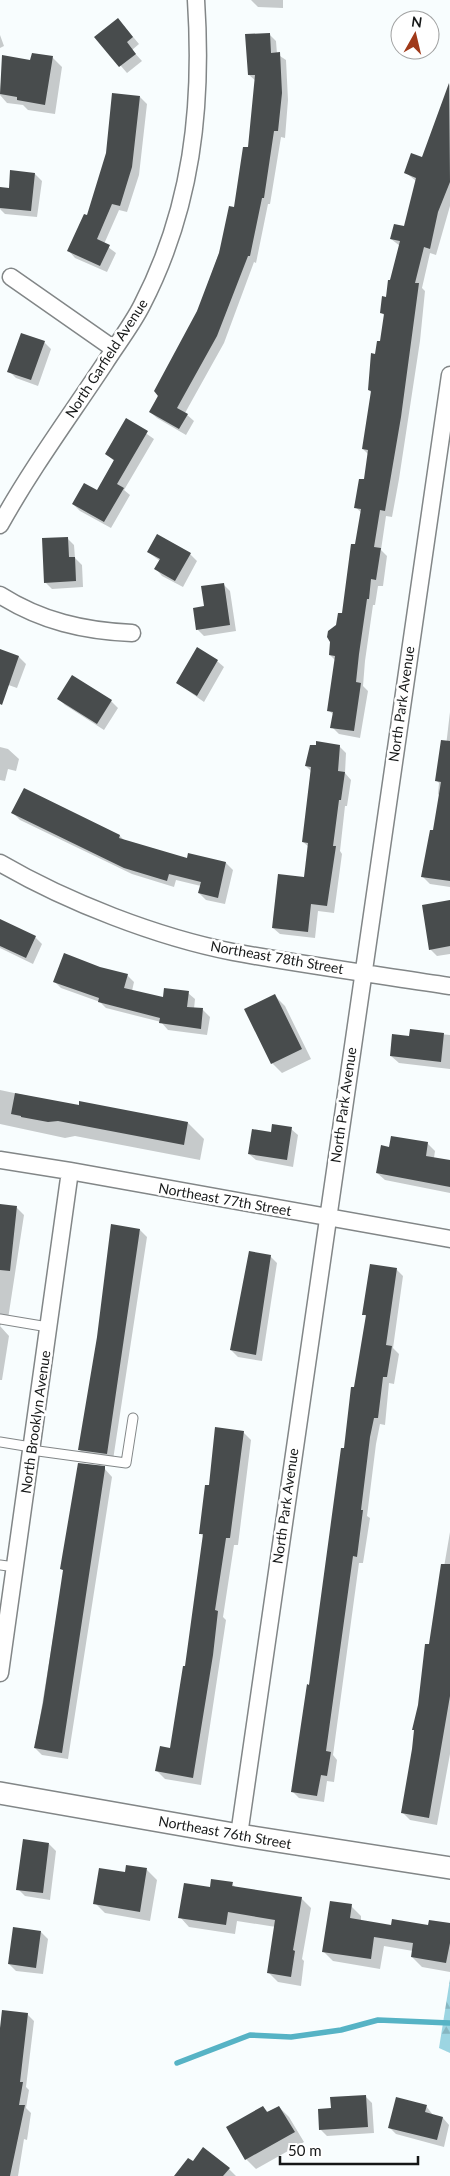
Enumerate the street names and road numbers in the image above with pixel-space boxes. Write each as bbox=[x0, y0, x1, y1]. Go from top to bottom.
street label: North Garfield Avenue bbox=[61, 295, 151, 421]
street label: North Park Avenue bbox=[384, 645, 418, 763]
street label: Northeast 78th Street bbox=[209, 937, 345, 977]
street label: North Park Avenue bbox=[326, 1046, 360, 1164]
street label: Northeast 77th Street bbox=[157, 1179, 293, 1219]
street label: North Brooklyn Avenue bbox=[17, 1349, 53, 1495]
street label: North Park Avenue bbox=[268, 1447, 302, 1565]
street label: Northeast 76th Street bbox=[157, 1812, 293, 1852]

